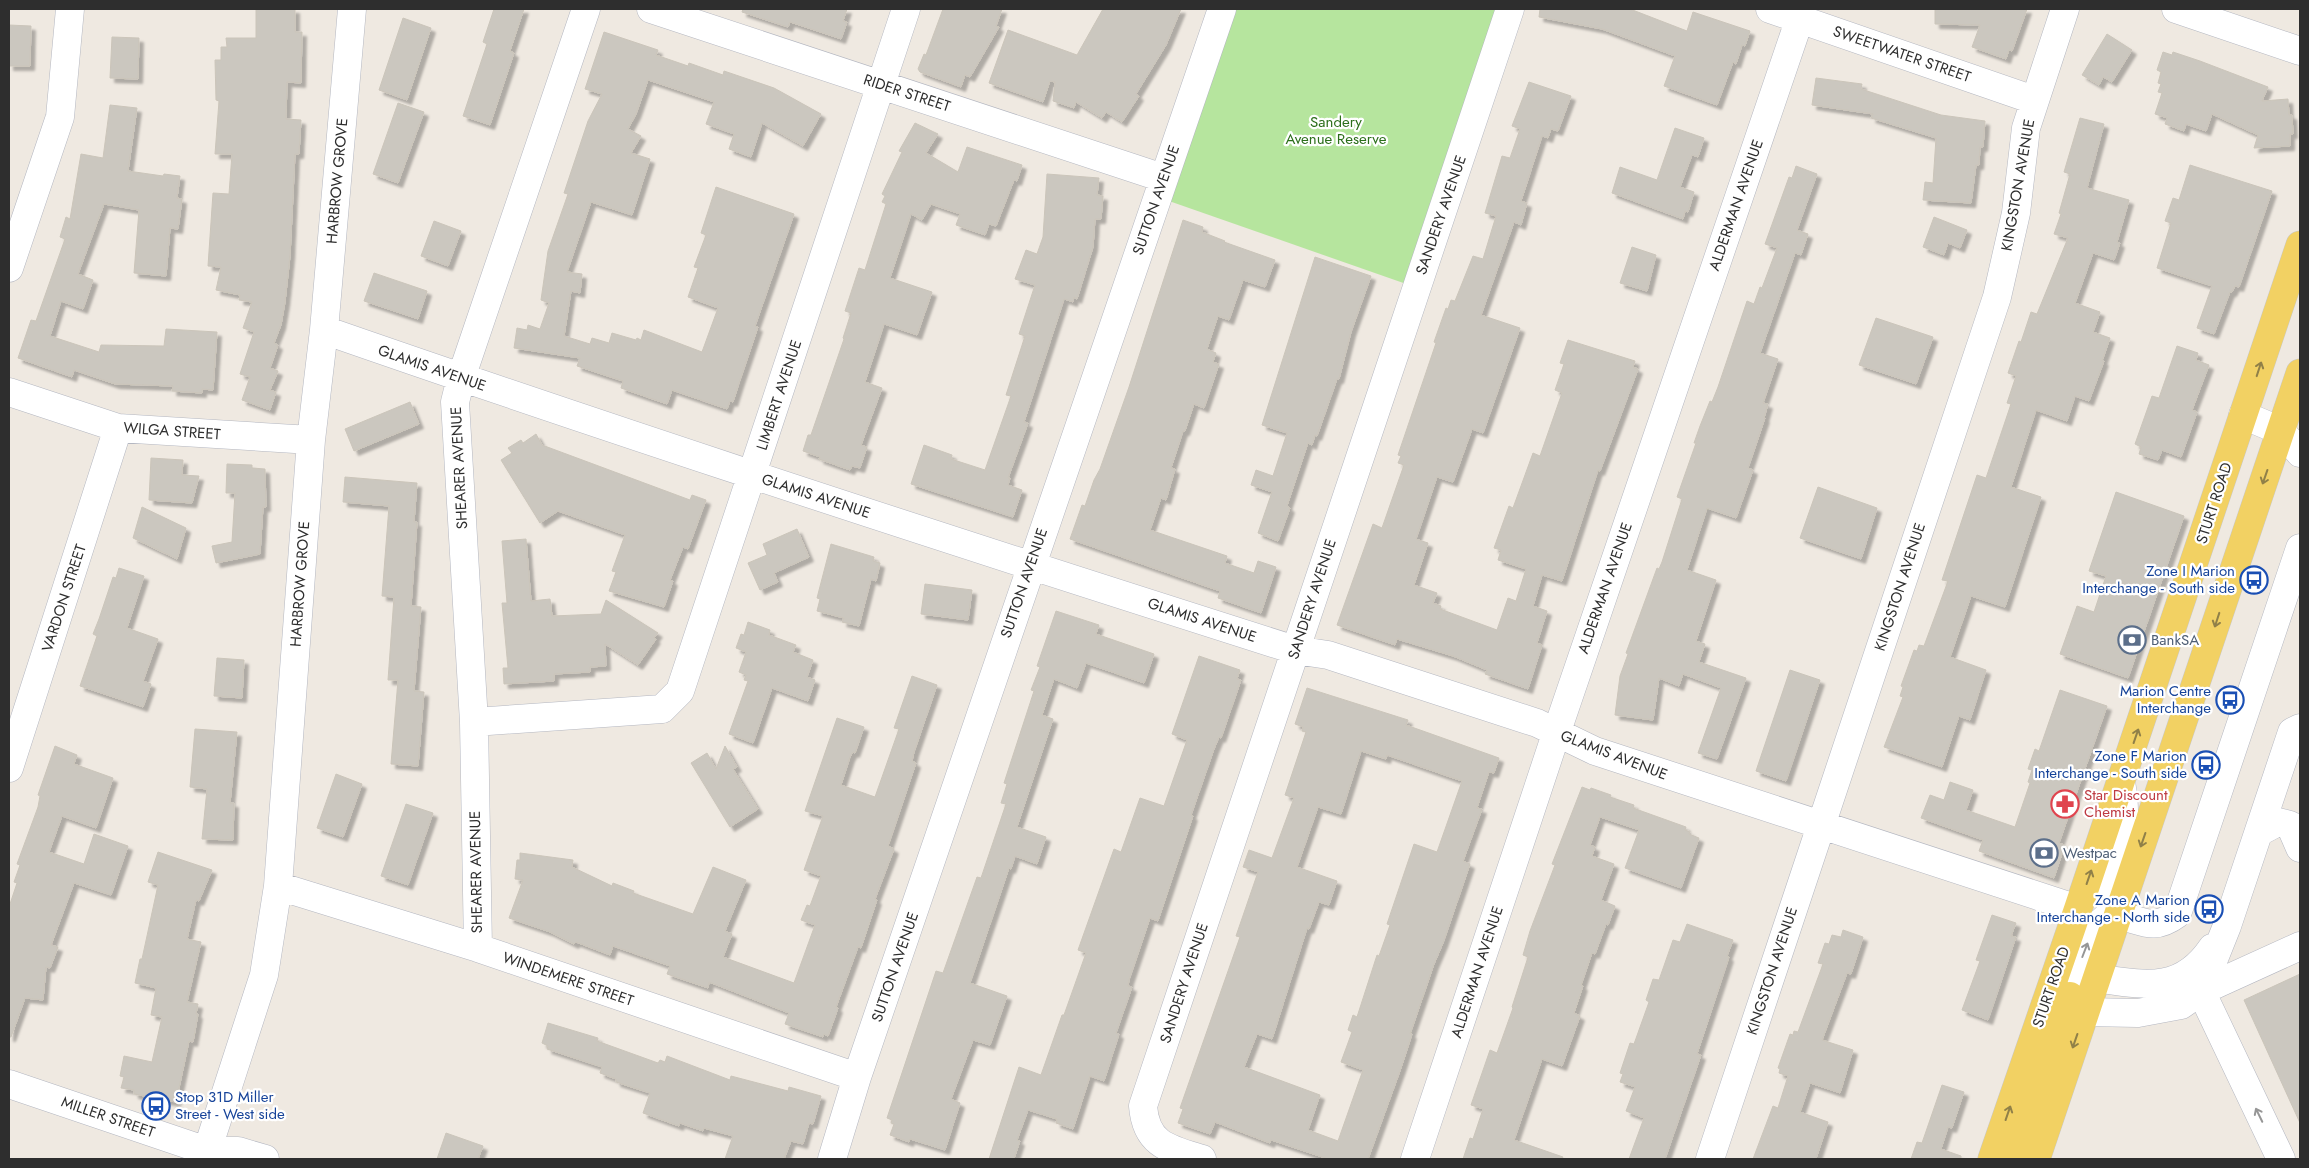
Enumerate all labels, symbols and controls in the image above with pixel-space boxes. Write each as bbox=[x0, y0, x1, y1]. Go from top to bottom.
street label: SWEETWATER STREET bbox=[1830, 20, 1974, 88]
street label: RIDER STREET bbox=[861, 69, 953, 117]
park label: Sandery Avenue Reserve bbox=[1286, 111, 1387, 150]
street label: HARBROW GROVE bbox=[321, 117, 353, 245]
street label: KINGSTON AVENUE bbox=[1996, 117, 2040, 253]
street label: ALDERMAN AVENUE bbox=[1703, 136, 1769, 274]
street label: SUTTON AVENUE bbox=[1127, 142, 1185, 258]
street label: SANDERY AVENUE bbox=[1410, 152, 1472, 278]
street label: LIMBERT AVENUE bbox=[751, 337, 807, 453]
street label: GLAMIS AVENUE bbox=[375, 339, 489, 397]
one-way arrow bbox=[2255, 361, 2264, 377]
street label: SHEARER AVENUE bbox=[445, 406, 473, 530]
street label: WILGA STREET bbox=[123, 417, 221, 445]
street label: STURT ROAD bbox=[2191, 459, 2237, 547]
street label: GLAMIS AVENUE bbox=[759, 468, 873, 524]
one-way arrow bbox=[2260, 469, 2269, 484]
street label: ALDERMAN AVENUE bbox=[1572, 519, 1638, 657]
street label: HARBROW GROVE bbox=[285, 520, 315, 648]
street label: KINGSTON AVENUE bbox=[1869, 520, 1931, 654]
street label: SUTTON AVENUE bbox=[995, 525, 1053, 641]
street label: SANDERY AVENUE bbox=[1282, 536, 1342, 662]
street label: VARDON STREET bbox=[36, 541, 92, 655]
place label: Zone I Marion Interchange - South side bbox=[2082, 560, 2235, 599]
bus stop icon: Zone I Marion Interchange - South side bbox=[2239, 565, 2269, 595]
street label: GLAMIS AVENUE bbox=[1145, 592, 1259, 648]
one-way arrow bbox=[2212, 612, 2221, 627]
bank icon: BankSA bbox=[2117, 625, 2147, 655]
place label: BankSA bbox=[2151, 629, 2199, 651]
place label: Marion Centre Interchange bbox=[2120, 680, 2211, 719]
bus stop icon: Marion Centre Interchange bbox=[2215, 685, 2245, 715]
street label: GLAMIS AVENUE bbox=[1557, 724, 1671, 786]
one-way arrow bbox=[2132, 729, 2141, 744]
place label: Zone F Marion Interchange - South side bbox=[2034, 745, 2187, 784]
bus stop icon: Zone F Marion Interchange - South side bbox=[2191, 750, 2221, 780]
place label: Star Discount Chemist bbox=[2084, 784, 2168, 823]
pharmacy icon: Star Discount Chemist bbox=[2050, 789, 2080, 819]
street label: SHEARER AVENUE bbox=[464, 811, 488, 933]
one-way arrow bbox=[2138, 832, 2147, 848]
bank icon: Westpac bbox=[2029, 838, 2059, 868]
place label: Westpac bbox=[2063, 842, 2117, 864]
one-way arrow bbox=[2085, 869, 2094, 885]
place label: Zone A Marion Interchange - North side bbox=[2036, 889, 2190, 928]
bus stop icon: Zone A Marion Interchange - North side bbox=[2194, 894, 2224, 924]
street label: ALDERMAN AVENUE bbox=[1445, 903, 1509, 1041]
street label: KINGSTON AVENUE bbox=[1741, 904, 1803, 1038]
street label: SUTTON AVENUE bbox=[866, 909, 924, 1025]
street label: SANDERY AVENUE bbox=[1154, 920, 1214, 1046]
one-way arrow bbox=[2080, 943, 2090, 958]
street label: STURT ROAD bbox=[2027, 944, 2075, 1030]
street label: WINDEMERE STREET bbox=[500, 946, 636, 1012]
one-way arrow bbox=[2070, 1033, 2080, 1049]
place label: Stop 31D Miller Street - West side bbox=[175, 1086, 285, 1125]
street label: MILLER STREET bbox=[58, 1091, 158, 1143]
bus stop icon: Stop 31D Miller Street - West side bbox=[141, 1091, 171, 1121]
one-way arrow bbox=[2003, 1105, 2013, 1121]
one-way arrow bbox=[2254, 1108, 2264, 1123]

